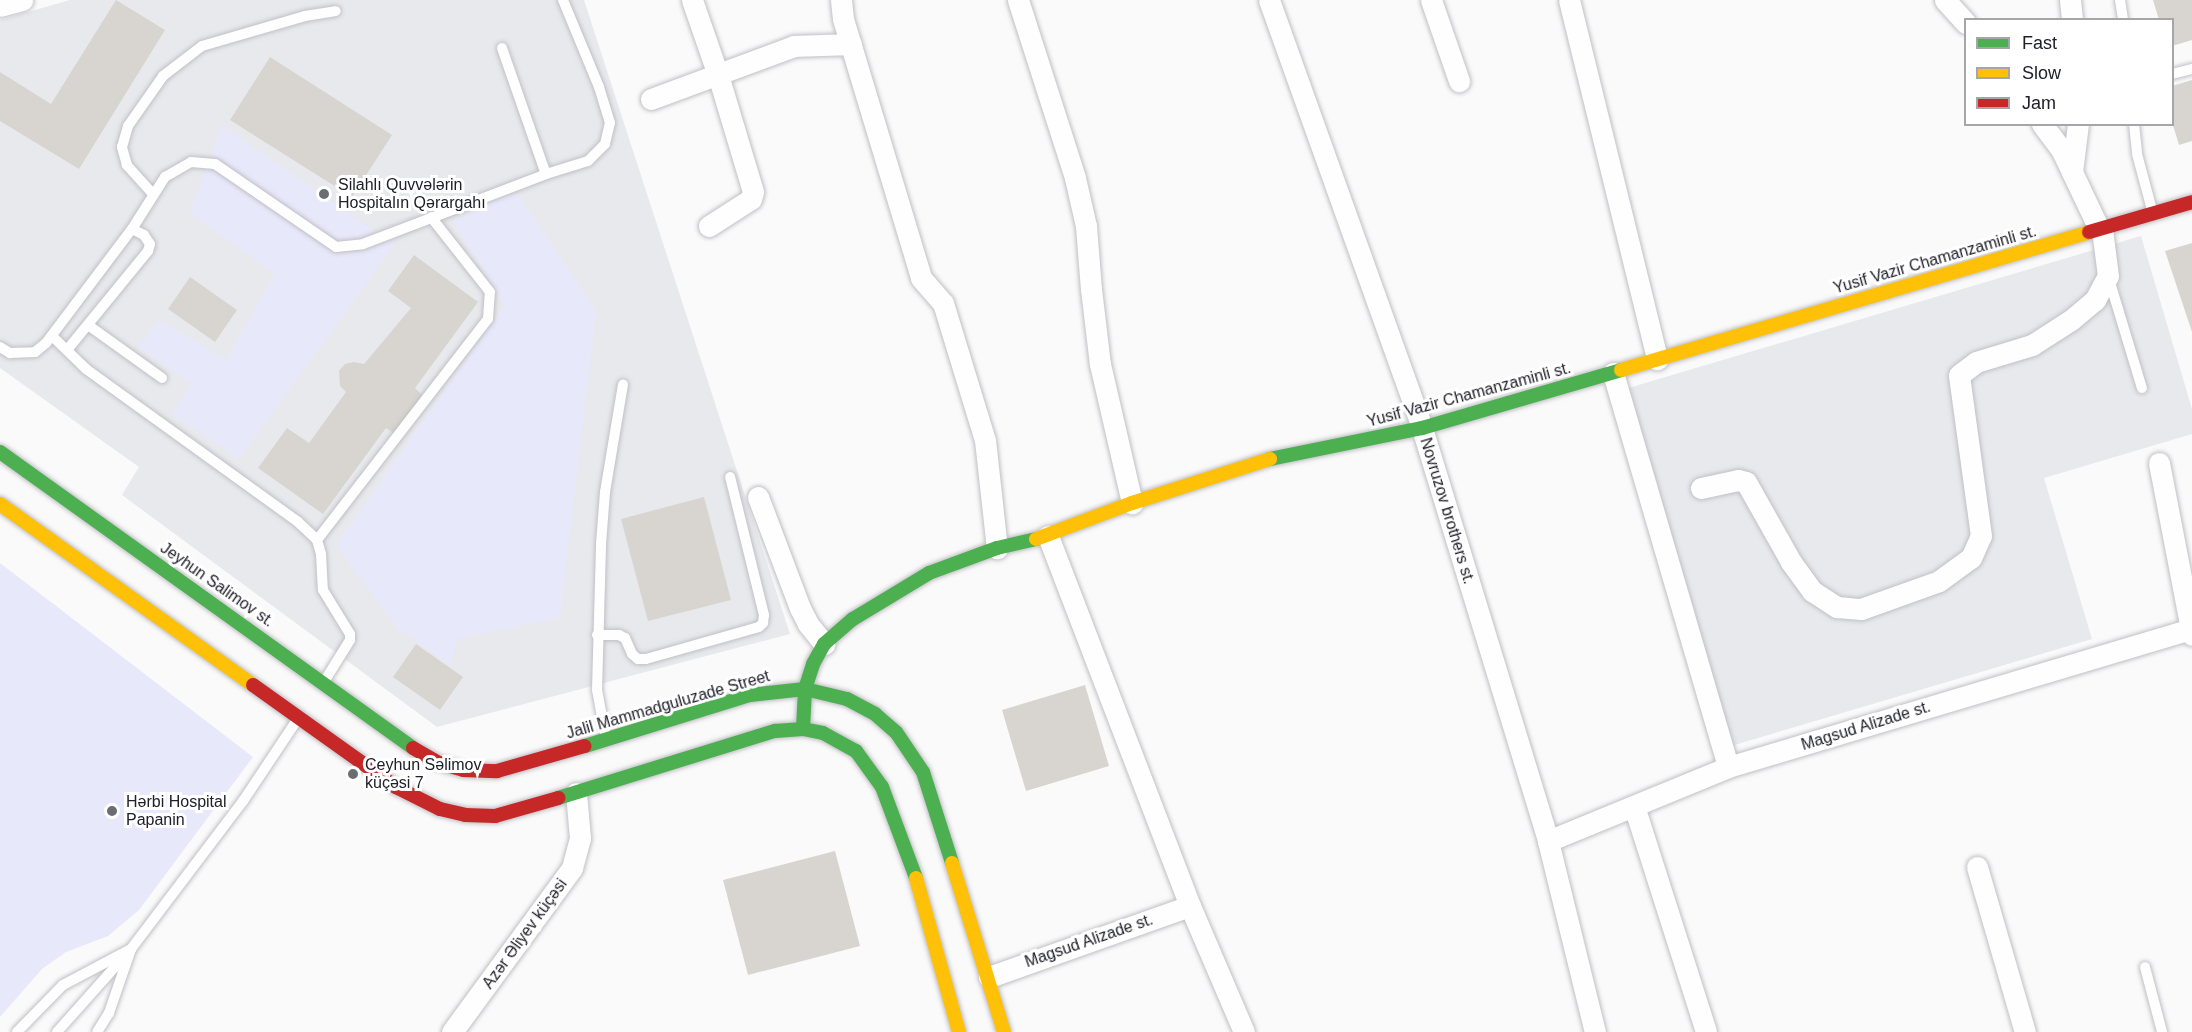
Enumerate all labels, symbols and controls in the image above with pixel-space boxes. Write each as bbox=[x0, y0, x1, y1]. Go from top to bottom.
legend bbox=[1964, 18, 2174, 126]
text: Fast bbox=[2022, 33, 2057, 53]
text: Slow bbox=[2022, 63, 2061, 83]
text: Jam bbox=[2022, 93, 2056, 113]
place label: Silahlı Quvvələrin Hospitalın Qərargahı bbox=[338, 175, 486, 213]
marker: Silahlı Quvvələrin Hospitalın Qərargahı bbox=[315, 185, 333, 203]
street label: Yusif Vazir Chamanzaminli st. bbox=[1831, 222, 2039, 298]
street label: Yusif Vazir Chamanzaminli st. bbox=[1365, 358, 1573, 432]
street label: Novruzov brothers st. bbox=[1416, 435, 1478, 587]
street label: Jeyhun Salimov st. bbox=[156, 539, 278, 631]
street label: Jalil Mammadguluzade Street bbox=[564, 667, 772, 743]
street label: Magsud Alizade st. bbox=[1799, 697, 1933, 755]
place label: Ceyhun Səlimov küçəsi 7 bbox=[365, 755, 482, 793]
marker: Ceyhun Səlimov küçəsi 7 bbox=[346, 767, 360, 781]
place label: Hərbi Hospital Papanin bbox=[126, 792, 226, 830]
marker: Hərbi Hospital Papanin bbox=[103, 802, 121, 820]
street label: Azər Əliyev küçəsi bbox=[479, 875, 571, 993]
street label: Magsud Alizade st. bbox=[1022, 910, 1156, 972]

